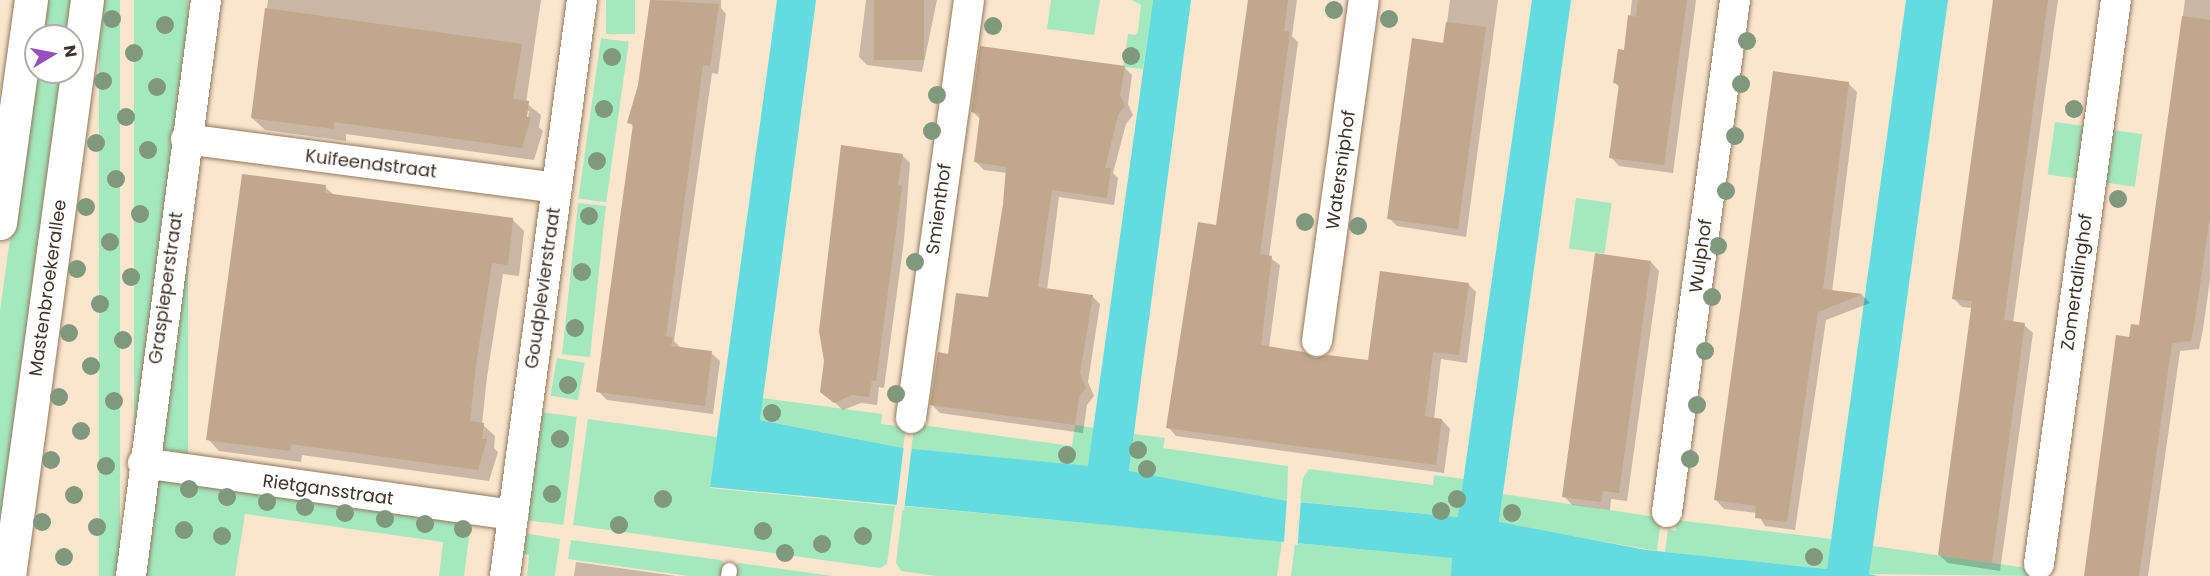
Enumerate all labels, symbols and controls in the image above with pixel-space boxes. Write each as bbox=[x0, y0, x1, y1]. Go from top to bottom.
north arrow bbox=[24, 24, 84, 84]
text: N bbox=[58, 43, 83, 59]
street label: Watersniphof bbox=[1322, 109, 1360, 231]
street label: Kuifeendstraat bbox=[304, 145, 438, 183]
street label: Smienthof bbox=[922, 162, 956, 256]
street label: Mastenbroekerallee bbox=[25, 198, 71, 378]
street label: Goudplevierstraat bbox=[521, 206, 565, 370]
street label: Graspieperstraat bbox=[145, 210, 187, 366]
street label: Zomertalinghof bbox=[2057, 212, 2097, 352]
street label: Wulphof bbox=[1685, 218, 1717, 294]
street label: Rietgansstraat bbox=[261, 470, 395, 510]

